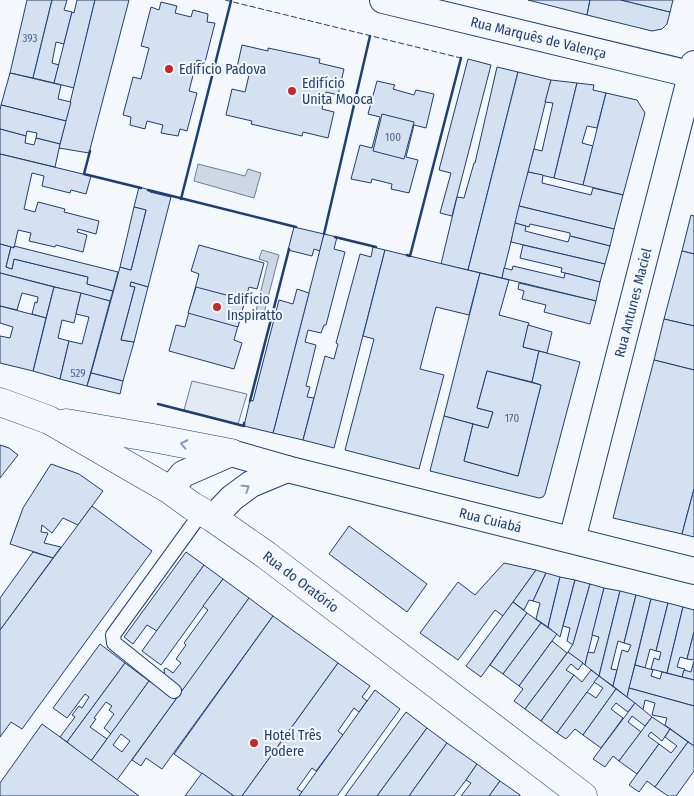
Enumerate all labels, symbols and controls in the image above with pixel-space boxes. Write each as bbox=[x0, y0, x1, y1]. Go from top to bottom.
street label: Rua Marquês de Valença bbox=[469, 13, 608, 63]
house number: 393 bbox=[23, 32, 37, 45]
place label: Edifício Padova bbox=[179, 61, 266, 78]
marker: Edifício Padova bbox=[163, 63, 175, 75]
place label: Edifício Unita Mooca bbox=[302, 75, 373, 108]
marker: Edifício Unita Mooca bbox=[286, 85, 298, 97]
house number: 100 bbox=[385, 131, 401, 144]
street label: Rua Antunes Maciel bbox=[611, 246, 656, 359]
place label: Edifício Inspiratto bbox=[227, 291, 283, 324]
marker: Edifício Inspiratto bbox=[211, 301, 223, 313]
house number: 529 bbox=[70, 367, 86, 380]
house number: 170 bbox=[505, 412, 519, 425]
one-way arrow bbox=[179, 439, 188, 450]
one-way arrow bbox=[240, 485, 250, 494]
street label: Rua Cuiabá bbox=[457, 504, 524, 537]
street label: Rua do Oratório bbox=[259, 548, 342, 616]
place label: Hotel Três Podere bbox=[264, 727, 322, 760]
marker: Hotel Três Podere bbox=[248, 737, 260, 749]

